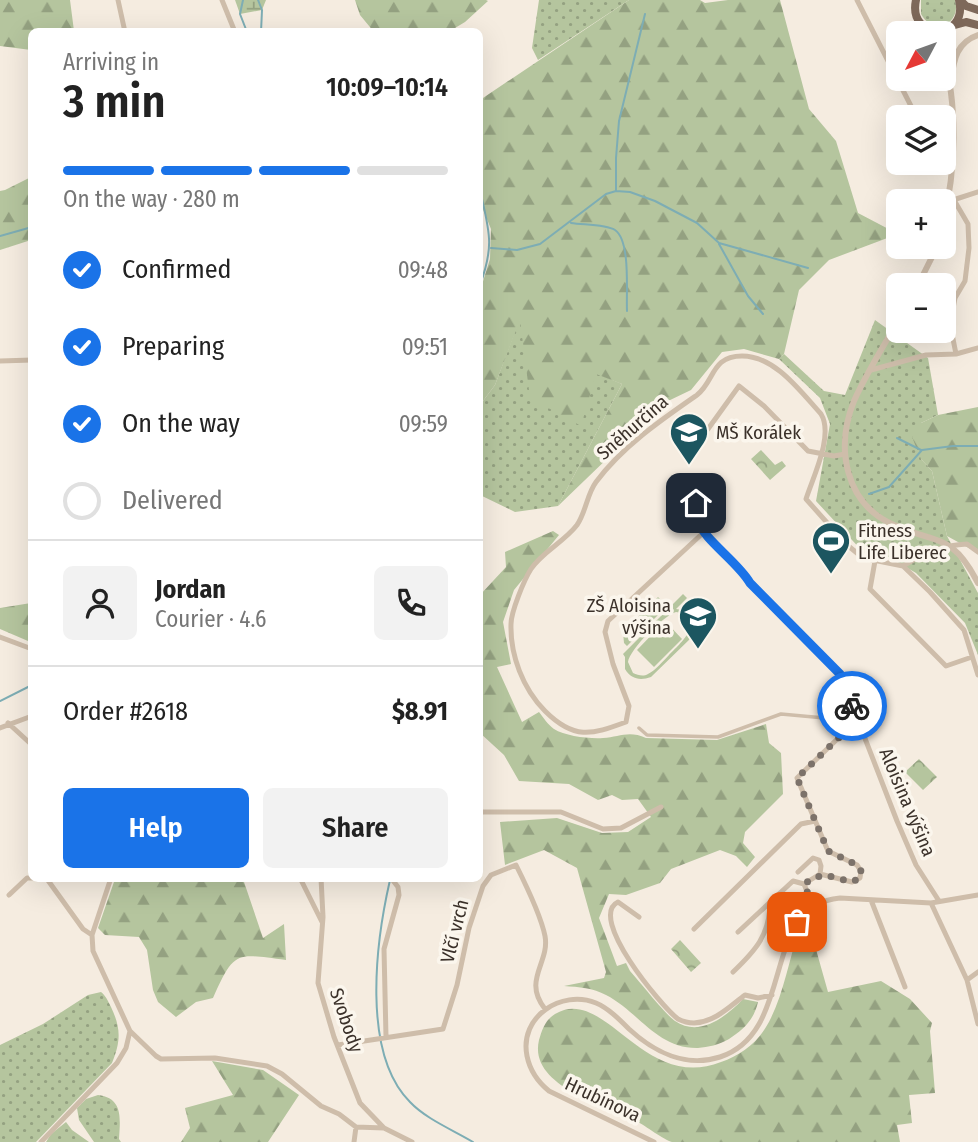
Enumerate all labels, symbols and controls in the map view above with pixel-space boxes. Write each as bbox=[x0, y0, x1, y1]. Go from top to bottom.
north arrow bbox=[886, 21, 956, 91]
map controls bbox=[886, 21, 956, 343]
text: Arriving in bbox=[63, 48, 159, 76]
text: 10:09–10:14 bbox=[326, 72, 448, 103]
text: 3 min bbox=[63, 74, 166, 129]
button: layers bbox=[886, 105, 956, 175]
text: On the way · 280 m bbox=[63, 185, 240, 213]
button: + bbox=[886, 189, 956, 259]
icon: check bbox=[63, 251, 101, 289]
text: Confirmed bbox=[122, 254, 232, 285]
text: 09:48 bbox=[398, 256, 448, 284]
button: − bbox=[886, 273, 956, 343]
icon: check bbox=[63, 328, 101, 366]
text: Preparing bbox=[122, 331, 224, 362]
text: 09:51 bbox=[402, 333, 448, 361]
street label: Sněhurčina bbox=[592, 390, 673, 465]
icon: check bbox=[63, 405, 101, 443]
text: On the way bbox=[122, 408, 240, 439]
text: 09:59 bbox=[399, 410, 448, 438]
school or university icon: MŠ Korálek bbox=[668, 411, 710, 466]
place label: MŠ Korálek bbox=[716, 421, 801, 444]
pin bbox=[666, 473, 726, 533]
icon: home bbox=[677, 484, 715, 522]
text: Delivered bbox=[122, 485, 223, 516]
place label: Fitness Life Liberec bbox=[858, 519, 947, 564]
sports icon: Fitness Life Liberec bbox=[810, 520, 852, 575]
button: person bbox=[63, 566, 137, 640]
button: phone bbox=[374, 566, 448, 640]
text: Jordan bbox=[155, 574, 226, 605]
place label: ZŠ Aloisina výšina bbox=[587, 594, 671, 639]
school or university icon: ZŠ Aloisina výšina bbox=[677, 595, 719, 650]
text: Courier · 4.6 bbox=[155, 605, 266, 633]
courier bbox=[817, 671, 887, 741]
icon: bike bbox=[833, 687, 871, 725]
text: Order #2618 bbox=[63, 696, 188, 727]
text: $8.91 bbox=[392, 696, 448, 727]
street label: Aloisina výšina bbox=[874, 745, 941, 860]
button: Help bbox=[63, 788, 249, 868]
button: Share bbox=[263, 788, 448, 868]
pin bbox=[767, 892, 827, 952]
street label: Vlčí vrch bbox=[436, 897, 473, 965]
icon: bag bbox=[778, 903, 816, 941]
street label: Svobody bbox=[325, 985, 368, 1056]
street label: Hrubínova bbox=[561, 1072, 644, 1127]

